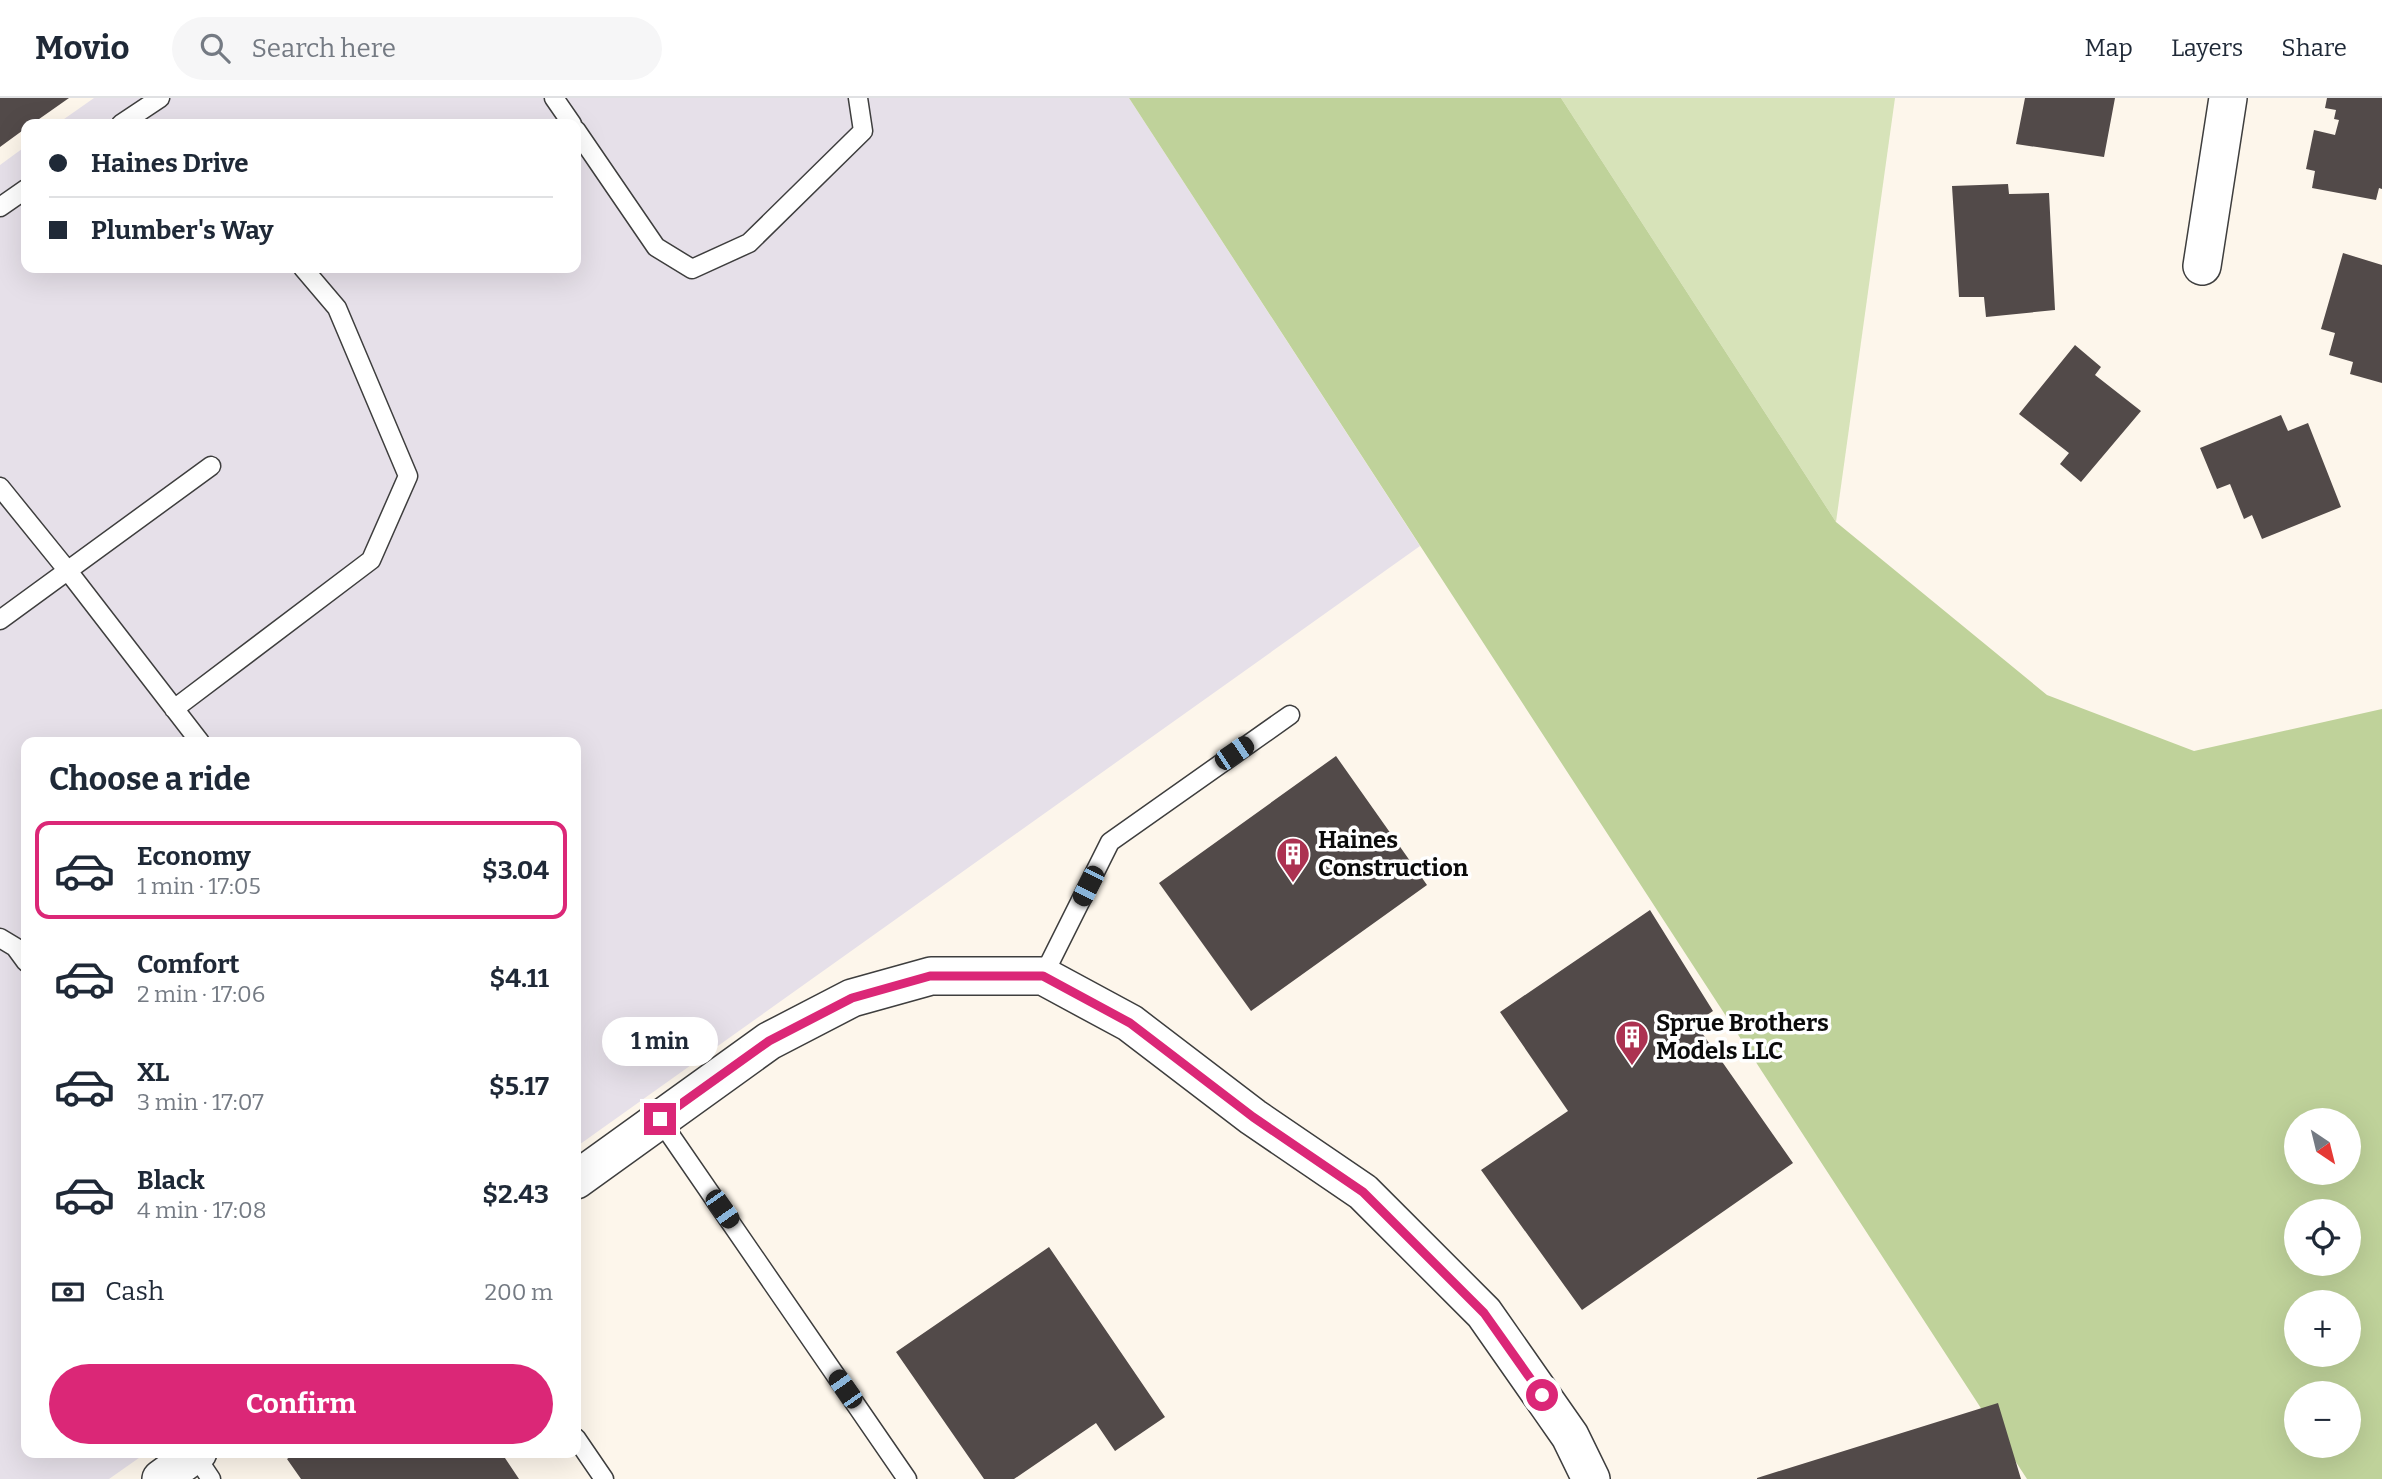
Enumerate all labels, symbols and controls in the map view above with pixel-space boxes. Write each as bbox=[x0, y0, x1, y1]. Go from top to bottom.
search box bbox=[172, 17, 662, 80]
text: Movio bbox=[35, 28, 130, 68]
icon: search bbox=[196, 29, 234, 67]
text: Search here bbox=[252, 33, 396, 64]
text: Map bbox=[2085, 34, 2133, 62]
text: Layers bbox=[2171, 34, 2243, 62]
text: Share bbox=[2281, 34, 2347, 62]
text: Haines Drive bbox=[91, 148, 249, 179]
text: Plumber's Way bbox=[91, 215, 274, 246]
car bbox=[1211, 733, 1258, 773]
text: Choose a ride bbox=[49, 760, 250, 798]
place label: Haines Construction bbox=[1318, 826, 1469, 882]
building icon: Haines Construction bbox=[1274, 835, 1312, 884]
icon: car bbox=[53, 839, 116, 902]
text: Economy bbox=[137, 841, 251, 872]
text: $3.04 bbox=[482, 855, 549, 886]
car bbox=[1070, 863, 1107, 909]
text: 1 min · 17:05 bbox=[137, 872, 261, 900]
icon: car bbox=[53, 947, 116, 1010]
text: Comfort bbox=[137, 949, 240, 980]
text: $4.11 bbox=[489, 963, 549, 994]
text: 2 min · 17:06 bbox=[137, 980, 265, 1008]
place label: Sprue Brothers Models LLC bbox=[1656, 1009, 1829, 1065]
callout: 1 min bbox=[602, 1018, 718, 1066]
building icon: Sprue Brothers Models LLC bbox=[1613, 1018, 1651, 1067]
text: 1 min bbox=[631, 1027, 689, 1055]
icon: car bbox=[53, 1055, 116, 1118]
text: XL bbox=[137, 1057, 169, 1088]
text: $5.17 bbox=[489, 1071, 549, 1102]
text: 3 min · 17:07 bbox=[137, 1088, 264, 1116]
route end bbox=[644, 1103, 676, 1135]
north arrow bbox=[2284, 1108, 2361, 1185]
map controls bbox=[2284, 1108, 2361, 1458]
icon: car bbox=[53, 1163, 116, 1226]
text: Black bbox=[137, 1165, 205, 1196]
text: $2.43 bbox=[482, 1179, 549, 1210]
car bbox=[702, 1186, 743, 1232]
text: 4 min · 17:08 bbox=[137, 1196, 267, 1224]
button: locate bbox=[2284, 1199, 2361, 1276]
icon: cash bbox=[49, 1273, 87, 1311]
text: Cash bbox=[105, 1276, 164, 1307]
text: 200 m bbox=[484, 1278, 553, 1306]
button: + bbox=[2284, 1290, 2361, 1367]
button: Confirm bbox=[49, 1364, 553, 1444]
car bbox=[825, 1366, 866, 1412]
route start bbox=[1526, 1379, 1558, 1411]
button: − bbox=[2284, 1381, 2361, 1458]

